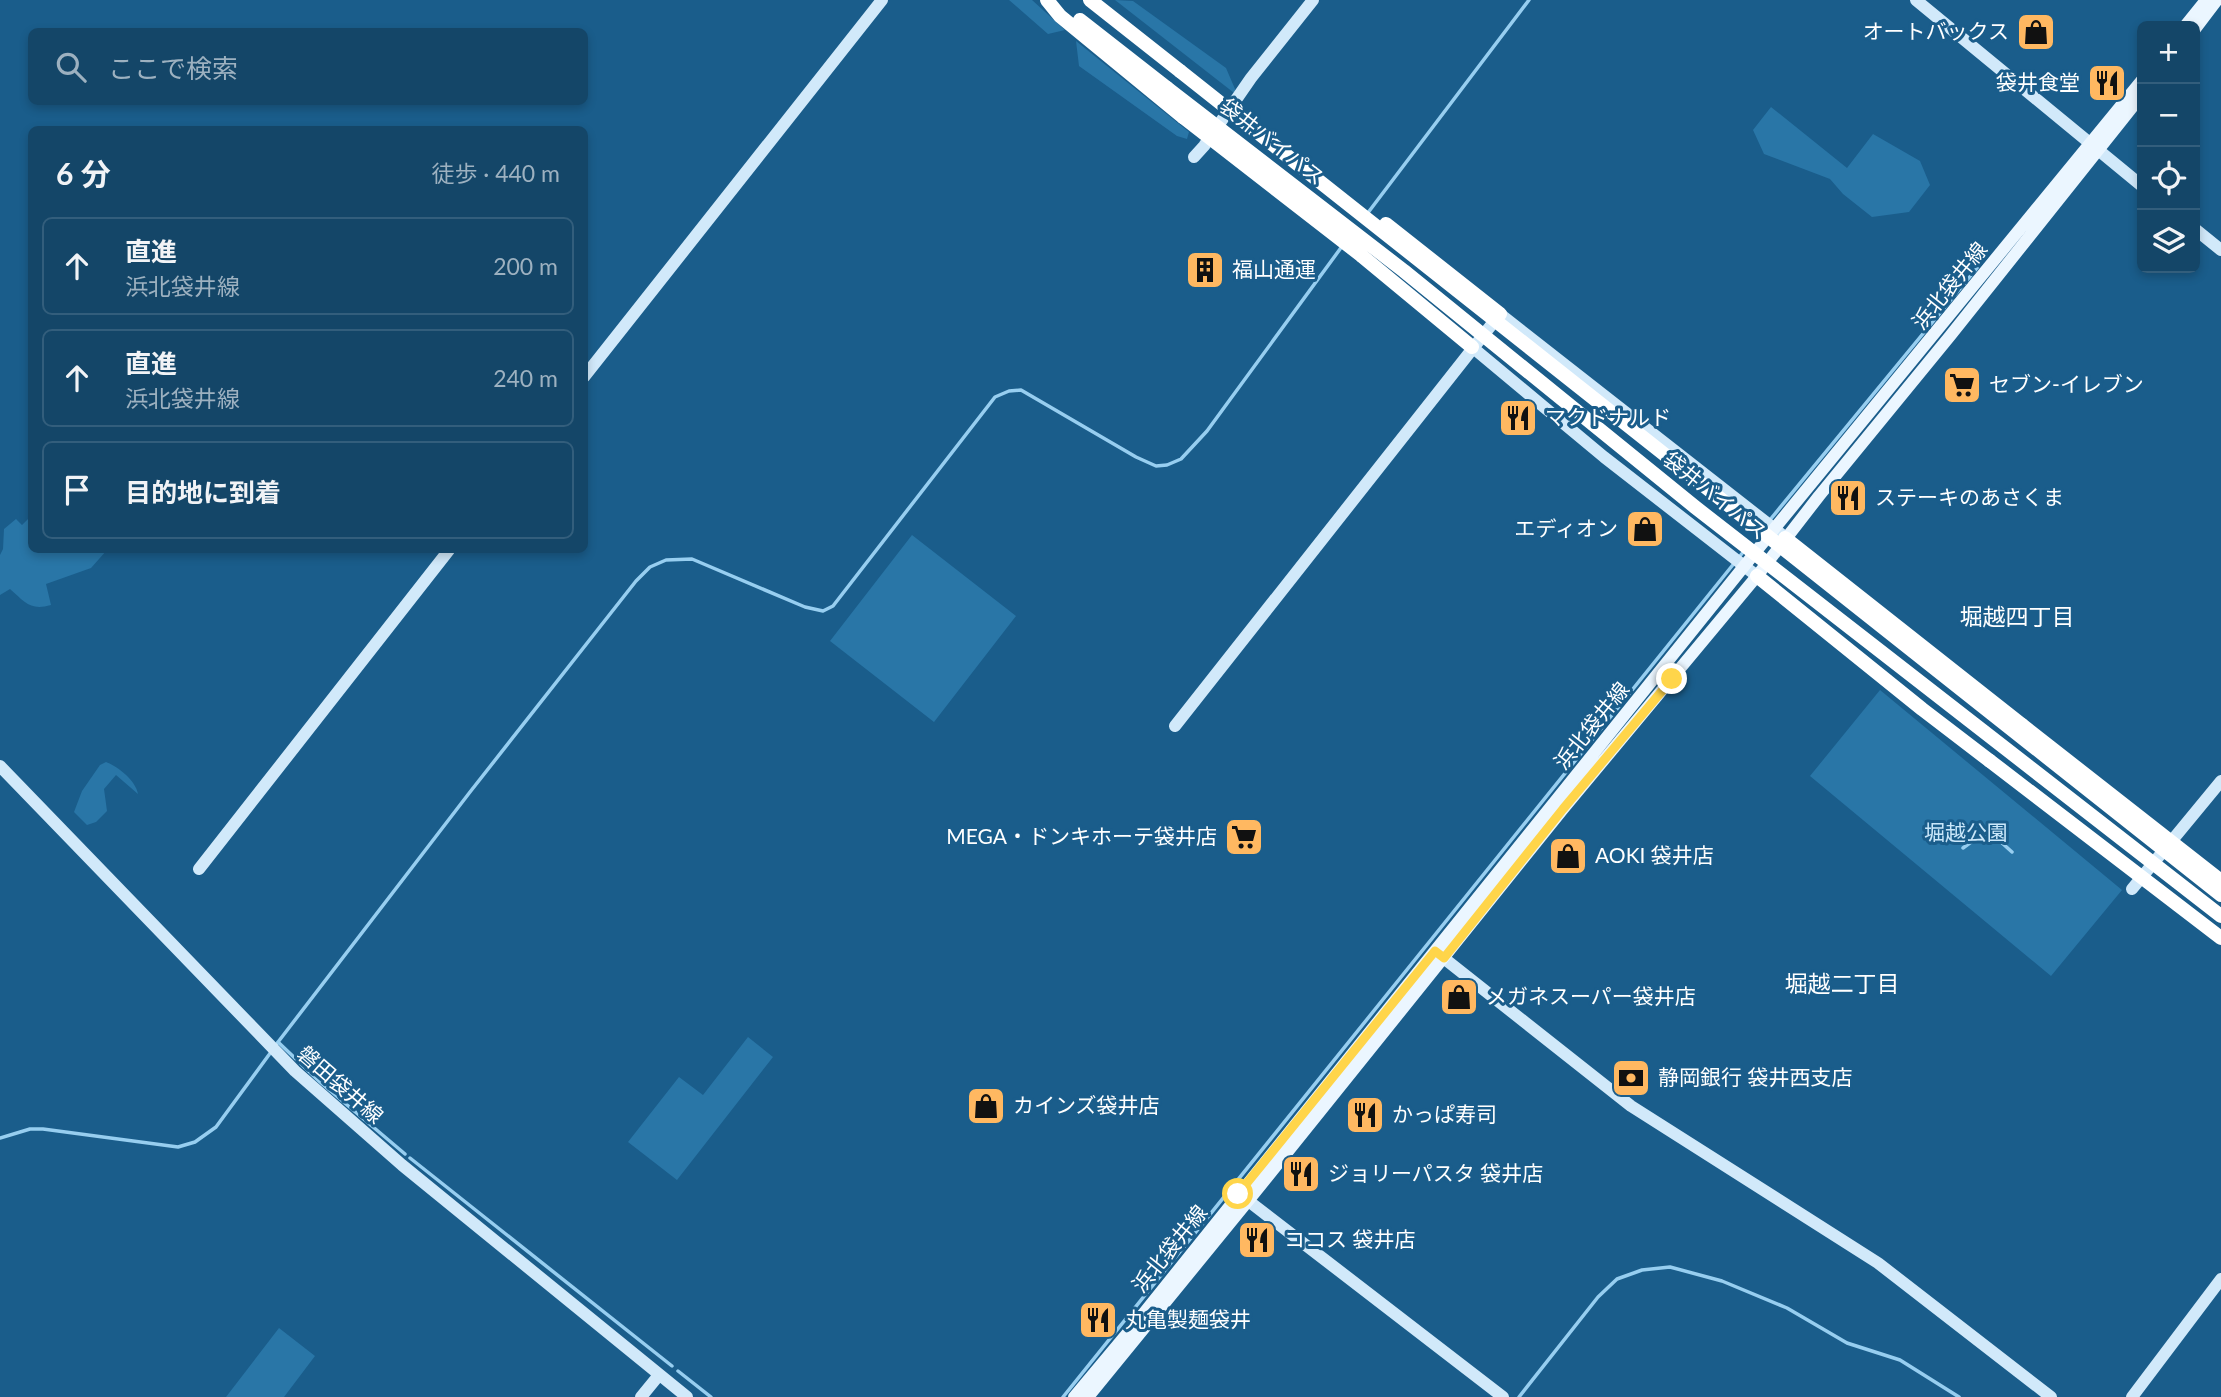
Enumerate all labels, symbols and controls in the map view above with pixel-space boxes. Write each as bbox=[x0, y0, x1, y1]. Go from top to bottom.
shop icon: オートバックス bbox=[2015, 11, 2057, 53]
place label: オートバックス bbox=[1863, 18, 2009, 43]
map controls bbox=[2137, 21, 2200, 273]
button: + bbox=[2137, 21, 2200, 84]
search box bbox=[28, 28, 588, 105]
icon: search bbox=[52, 48, 90, 86]
text: ここで検索 bbox=[108, 52, 238, 84]
restaurant icon: 袋井食堂 bbox=[2086, 62, 2128, 104]
place label: 袋井食堂 bbox=[1996, 69, 2080, 94]
button: − bbox=[2137, 84, 2200, 147]
street label: 袋井バイパス bbox=[1216, 92, 1330, 189]
button: locate bbox=[2137, 147, 2200, 210]
text: 6 分 bbox=[56, 155, 111, 191]
text: 徒歩 · 440 m bbox=[431, 159, 560, 187]
button: layers bbox=[2137, 210, 2200, 273]
text: 直進 bbox=[125, 235, 177, 267]
street label: 浜北袋井線 bbox=[1906, 236, 1992, 334]
icon: ahead bbox=[58, 247, 96, 285]
building icon: 福山通運 bbox=[1184, 249, 1226, 291]
text: 200 m bbox=[493, 252, 558, 280]
place label: 福山通運 bbox=[1232, 256, 1316, 281]
text: 浜北袋井線 bbox=[125, 272, 240, 300]
text: 直進 bbox=[125, 347, 177, 379]
icon: ahead bbox=[58, 359, 96, 397]
text: 240 m bbox=[493, 364, 558, 392]
supermarket icon: セブン-イレブン bbox=[1941, 364, 1983, 406]
place label: セブン-イレブン bbox=[1989, 371, 2144, 396]
text: 浜北袋井線 bbox=[125, 384, 240, 412]
restaurant icon: マクドナルド bbox=[1497, 397, 1539, 439]
place label: マクドナルド bbox=[1545, 404, 1671, 429]
street label: 袋井バイパス bbox=[1659, 446, 1773, 544]
icon: arrive bbox=[58, 471, 96, 509]
text: 目的地に到着 bbox=[125, 476, 281, 508]
restaurant icon: ステーキのあさくま bbox=[1827, 477, 1869, 519]
place label: ステーキのあさくま bbox=[1875, 484, 2064, 509]
shop icon: エディオン bbox=[1624, 508, 1666, 550]
place label: エディオン bbox=[1514, 515, 1618, 540]
district label: 堀越四丁目 bbox=[1960, 602, 2075, 630]
route end bbox=[1656, 663, 1687, 694]
street label: 浜北袋井線 bbox=[1548, 676, 1634, 774]
supermarket icon: MEGA・ドンキホーテ袋井店 bbox=[1223, 816, 1265, 858]
park label: 堀越公園 bbox=[1924, 819, 2008, 844]
place label: MEGA・ドンキホーテ袋井店 bbox=[946, 823, 1217, 848]
shop icon: AOKI 袋井店 bbox=[1547, 835, 1589, 877]
place label: AOKI 袋井店 bbox=[1595, 842, 1714, 867]
district label: 堀越二丁目 bbox=[1785, 969, 1900, 997]
shop icon: メガネスーパー袋井店 bbox=[1438, 976, 1480, 1018]
place label: メガネスーパー袋井店 bbox=[1486, 983, 1696, 1008]
street label: 磐田袋井線 bbox=[293, 1040, 389, 1128]
bank icon: 静岡銀行 袋井西支店 bbox=[1610, 1057, 1652, 1099]
place label: 静岡銀行 袋井西支店 bbox=[1658, 1064, 1852, 1089]
shop icon: カインズ袋井店 bbox=[965, 1085, 1007, 1127]
place label: カインズ袋井店 bbox=[1013, 1092, 1160, 1117]
restaurant icon: かっぱ寿司 bbox=[1344, 1094, 1386, 1136]
place label: かっぱ寿司 bbox=[1392, 1101, 1497, 1126]
restaurant icon: ジョリーパスタ 袋井店 bbox=[1280, 1153, 1322, 1195]
place label: ジョリーパスタ 袋井店 bbox=[1328, 1160, 1543, 1185]
route start bbox=[1222, 1178, 1253, 1209]
street label: 浜北袋井線 bbox=[1126, 1199, 1212, 1297]
restaurant icon: ココス 袋井店 bbox=[1236, 1219, 1278, 1261]
place label: ココス 袋井店 bbox=[1284, 1226, 1415, 1251]
restaurant icon: 丸亀製麺袋井 bbox=[1077, 1299, 1119, 1341]
place label: 丸亀製麺袋井 bbox=[1125, 1306, 1251, 1331]

